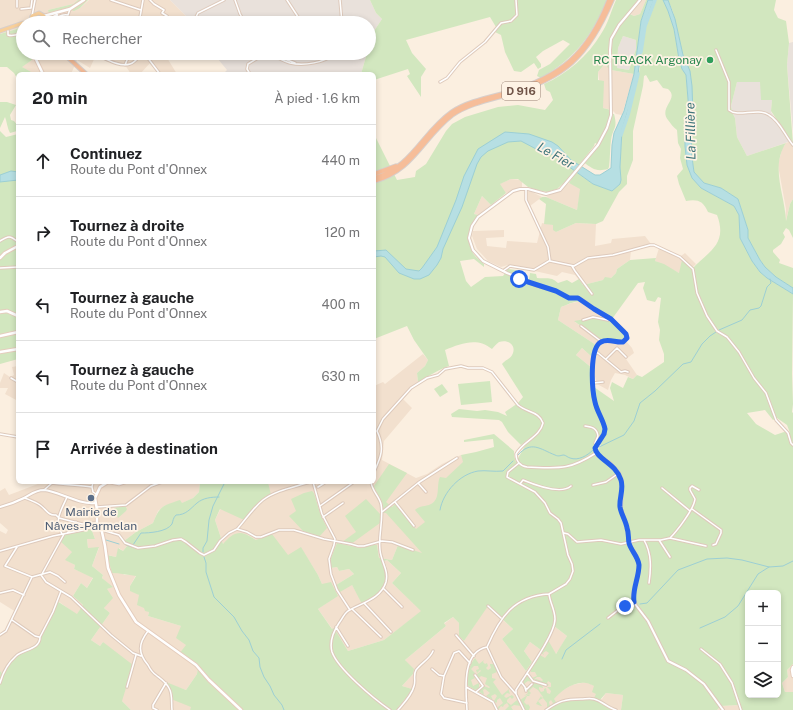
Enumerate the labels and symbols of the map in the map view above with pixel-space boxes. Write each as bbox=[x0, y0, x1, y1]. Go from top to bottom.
place label: RC TRACK Argonay bbox=[593, 53, 703, 67]
marker: RC TRACK Argonay bbox=[705, 55, 715, 65]
road number: D 916 bbox=[502, 82, 540, 100]
water label: La Fillière bbox=[682, 102, 699, 160]
water label: Le Fier bbox=[535, 139, 577, 172]
route start bbox=[510, 270, 528, 288]
marker: Mairie de Nâves-Parmelan bbox=[86, 493, 96, 503]
place label: Mairie de Nâves-Parmelan bbox=[45, 505, 137, 533]
route end bbox=[616, 597, 634, 615]

